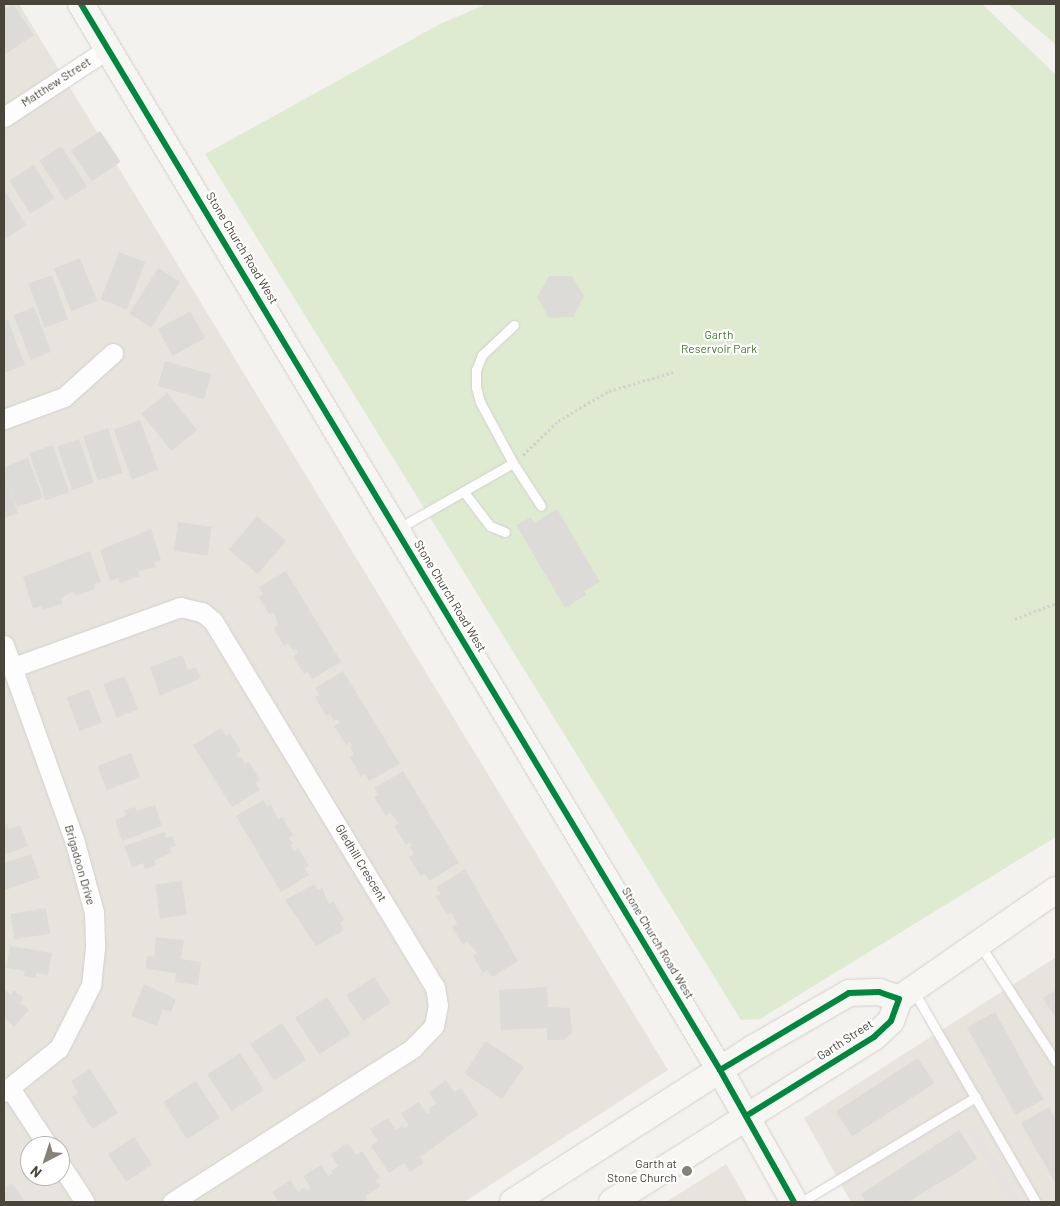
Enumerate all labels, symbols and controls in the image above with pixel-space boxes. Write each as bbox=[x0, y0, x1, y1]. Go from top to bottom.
street label: Matthew Street bbox=[19, 54, 93, 110]
street label: Stone Church Road West bbox=[203, 190, 281, 306]
park label: Garth Reservoir Park bbox=[681, 328, 757, 356]
street label: Stone Church Road West bbox=[411, 538, 489, 654]
street label: Gledhill Crescent bbox=[332, 822, 390, 904]
street label: Brigadoon Drive bbox=[62, 823, 98, 907]
street label: Stone Church Road West bbox=[619, 885, 697, 1001]
street label: Garth Street bbox=[814, 1017, 876, 1063]
north arrow bbox=[20, 1136, 70, 1186]
place label: Garth at Stone Church bbox=[607, 1157, 677, 1185]
text: N bbox=[27, 1163, 45, 1182]
marker: Garth at Stone Church bbox=[681, 1165, 693, 1177]

